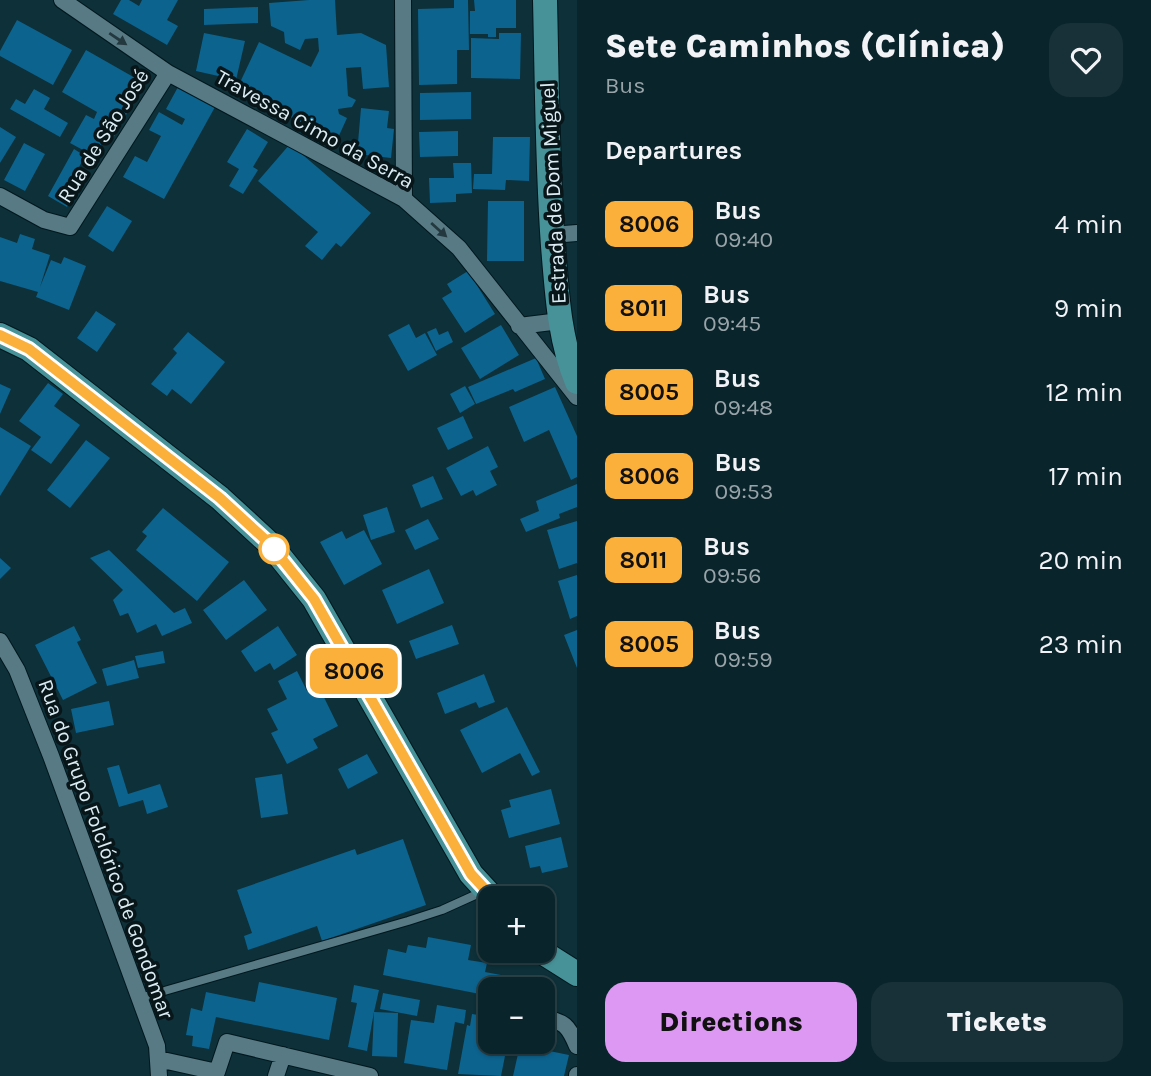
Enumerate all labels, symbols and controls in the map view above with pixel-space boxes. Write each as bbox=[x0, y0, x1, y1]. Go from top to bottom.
button: heart bbox=[1049, 23, 1123, 97]
text: Sete Caminhos (Clínica) bbox=[605, 27, 1005, 65]
one-way arrow bbox=[108, 32, 128, 45]
street label: Rua de São José bbox=[52, 65, 154, 207]
street label: Travessa Cimo da Serra bbox=[212, 65, 418, 193]
text: Bus bbox=[605, 72, 645, 99]
street label: Estrada de Dom Miguel bbox=[535, 81, 571, 305]
text: Departures bbox=[605, 135, 742, 166]
text: Bus bbox=[714, 195, 761, 226]
text: 4 min bbox=[1055, 209, 1123, 240]
text: 8006 bbox=[619, 210, 679, 238]
one-way arrow bbox=[430, 222, 447, 237]
text: 09:40 bbox=[714, 226, 773, 253]
text: Bus bbox=[703, 279, 750, 310]
text: 9 min bbox=[1054, 293, 1123, 324]
text: 8011 bbox=[620, 294, 667, 322]
text: 09:45 bbox=[703, 310, 761, 337]
text: Bus bbox=[714, 363, 761, 394]
text: 12 min bbox=[1045, 377, 1123, 408]
text: 8005 bbox=[619, 378, 679, 406]
text: 09:48 bbox=[714, 394, 773, 421]
text: Bus bbox=[714, 447, 761, 478]
text: 17 min bbox=[1048, 461, 1123, 492]
text: 8006 bbox=[619, 462, 679, 490]
text: 09:53 bbox=[714, 478, 773, 505]
text: Bus bbox=[703, 531, 750, 562]
unlabelled marker bbox=[259, 534, 289, 564]
text: 20 min bbox=[1039, 545, 1123, 576]
text: 8011 bbox=[620, 546, 667, 574]
text: 09:56 bbox=[703, 562, 761, 589]
text: Bus bbox=[714, 615, 761, 646]
text: 23 min bbox=[1039, 629, 1123, 660]
text: 8005 bbox=[619, 630, 679, 658]
text: 09:59 bbox=[714, 646, 772, 673]
line badge: 8006 bbox=[305, 648, 403, 694]
text: 8006 bbox=[324, 657, 384, 685]
street label: Rua do Grupo Folclórico de Gondomar bbox=[33, 676, 179, 1022]
map controls bbox=[478, 886, 555, 1054]
button: + bbox=[478, 886, 555, 963]
button: − bbox=[478, 977, 555, 1054]
button: Directions bbox=[605, 982, 857, 1062]
button: Tickets bbox=[871, 982, 1123, 1062]

